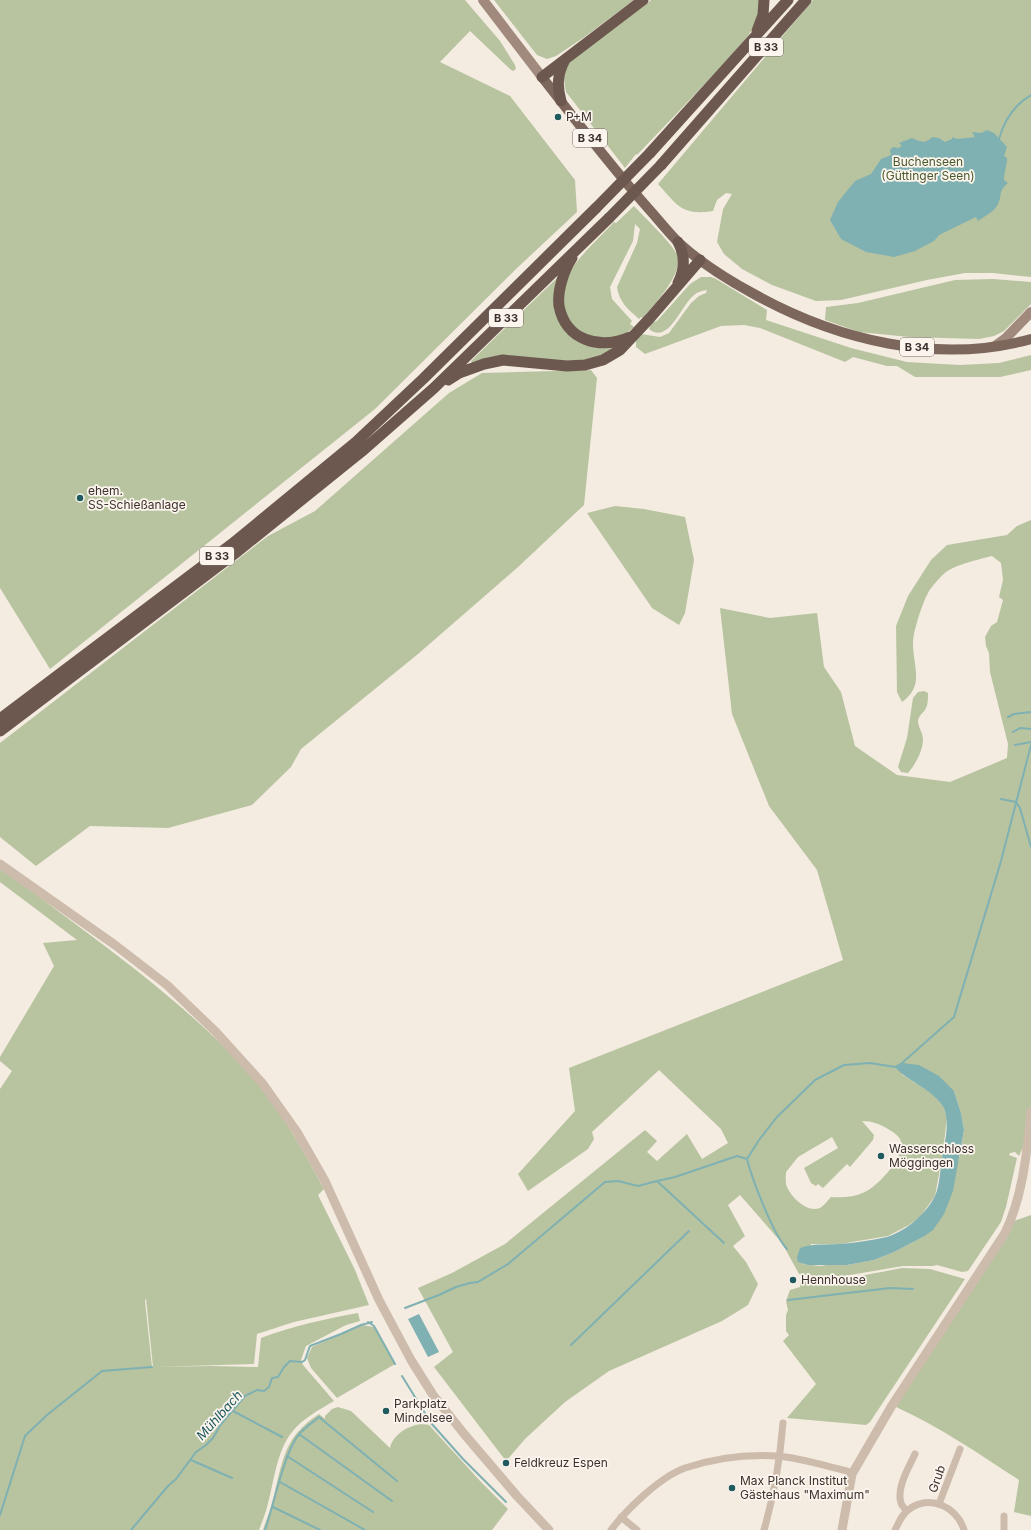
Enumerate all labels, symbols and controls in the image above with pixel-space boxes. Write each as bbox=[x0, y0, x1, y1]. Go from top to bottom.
road number: B 33 bbox=[749, 38, 783, 56]
place label: P+M bbox=[566, 109, 592, 124]
marker: P+M bbox=[553, 112, 563, 122]
road number: B 34 bbox=[573, 129, 607, 147]
park label: Buchenseen (Güttinger Seen) bbox=[881, 154, 975, 183]
road number: B 33 bbox=[489, 309, 523, 327]
road number: B 34 bbox=[900, 338, 934, 356]
place label: ehem. SS-Schießanlage bbox=[88, 483, 186, 512]
marker: ehem. SS-Schießanlage bbox=[75, 493, 85, 503]
road number: B 33 bbox=[200, 547, 234, 565]
place label: Wasserschloss Möggingen bbox=[889, 1141, 974, 1170]
marker: Wasserschloss Möggingen bbox=[876, 1151, 886, 1161]
place label: Hennhouse bbox=[801, 1272, 866, 1287]
marker: Hennhouse bbox=[788, 1275, 798, 1285]
water label: Mühlbach bbox=[193, 1387, 246, 1443]
place label: Parkplatz Mindelsee bbox=[394, 1396, 452, 1425]
marker: Parkplatz Mindelsee bbox=[381, 1406, 391, 1416]
place label: Feldkreuz Espen bbox=[514, 1455, 608, 1470]
marker: Feldkreuz Espen bbox=[501, 1458, 511, 1468]
street label: Grub bbox=[925, 1463, 948, 1494]
place label: Max Planck Institut Gästehaus "Maximum" bbox=[740, 1473, 870, 1502]
marker: Max Planck Institut Gästehaus "Maximum" bbox=[727, 1483, 737, 1493]

